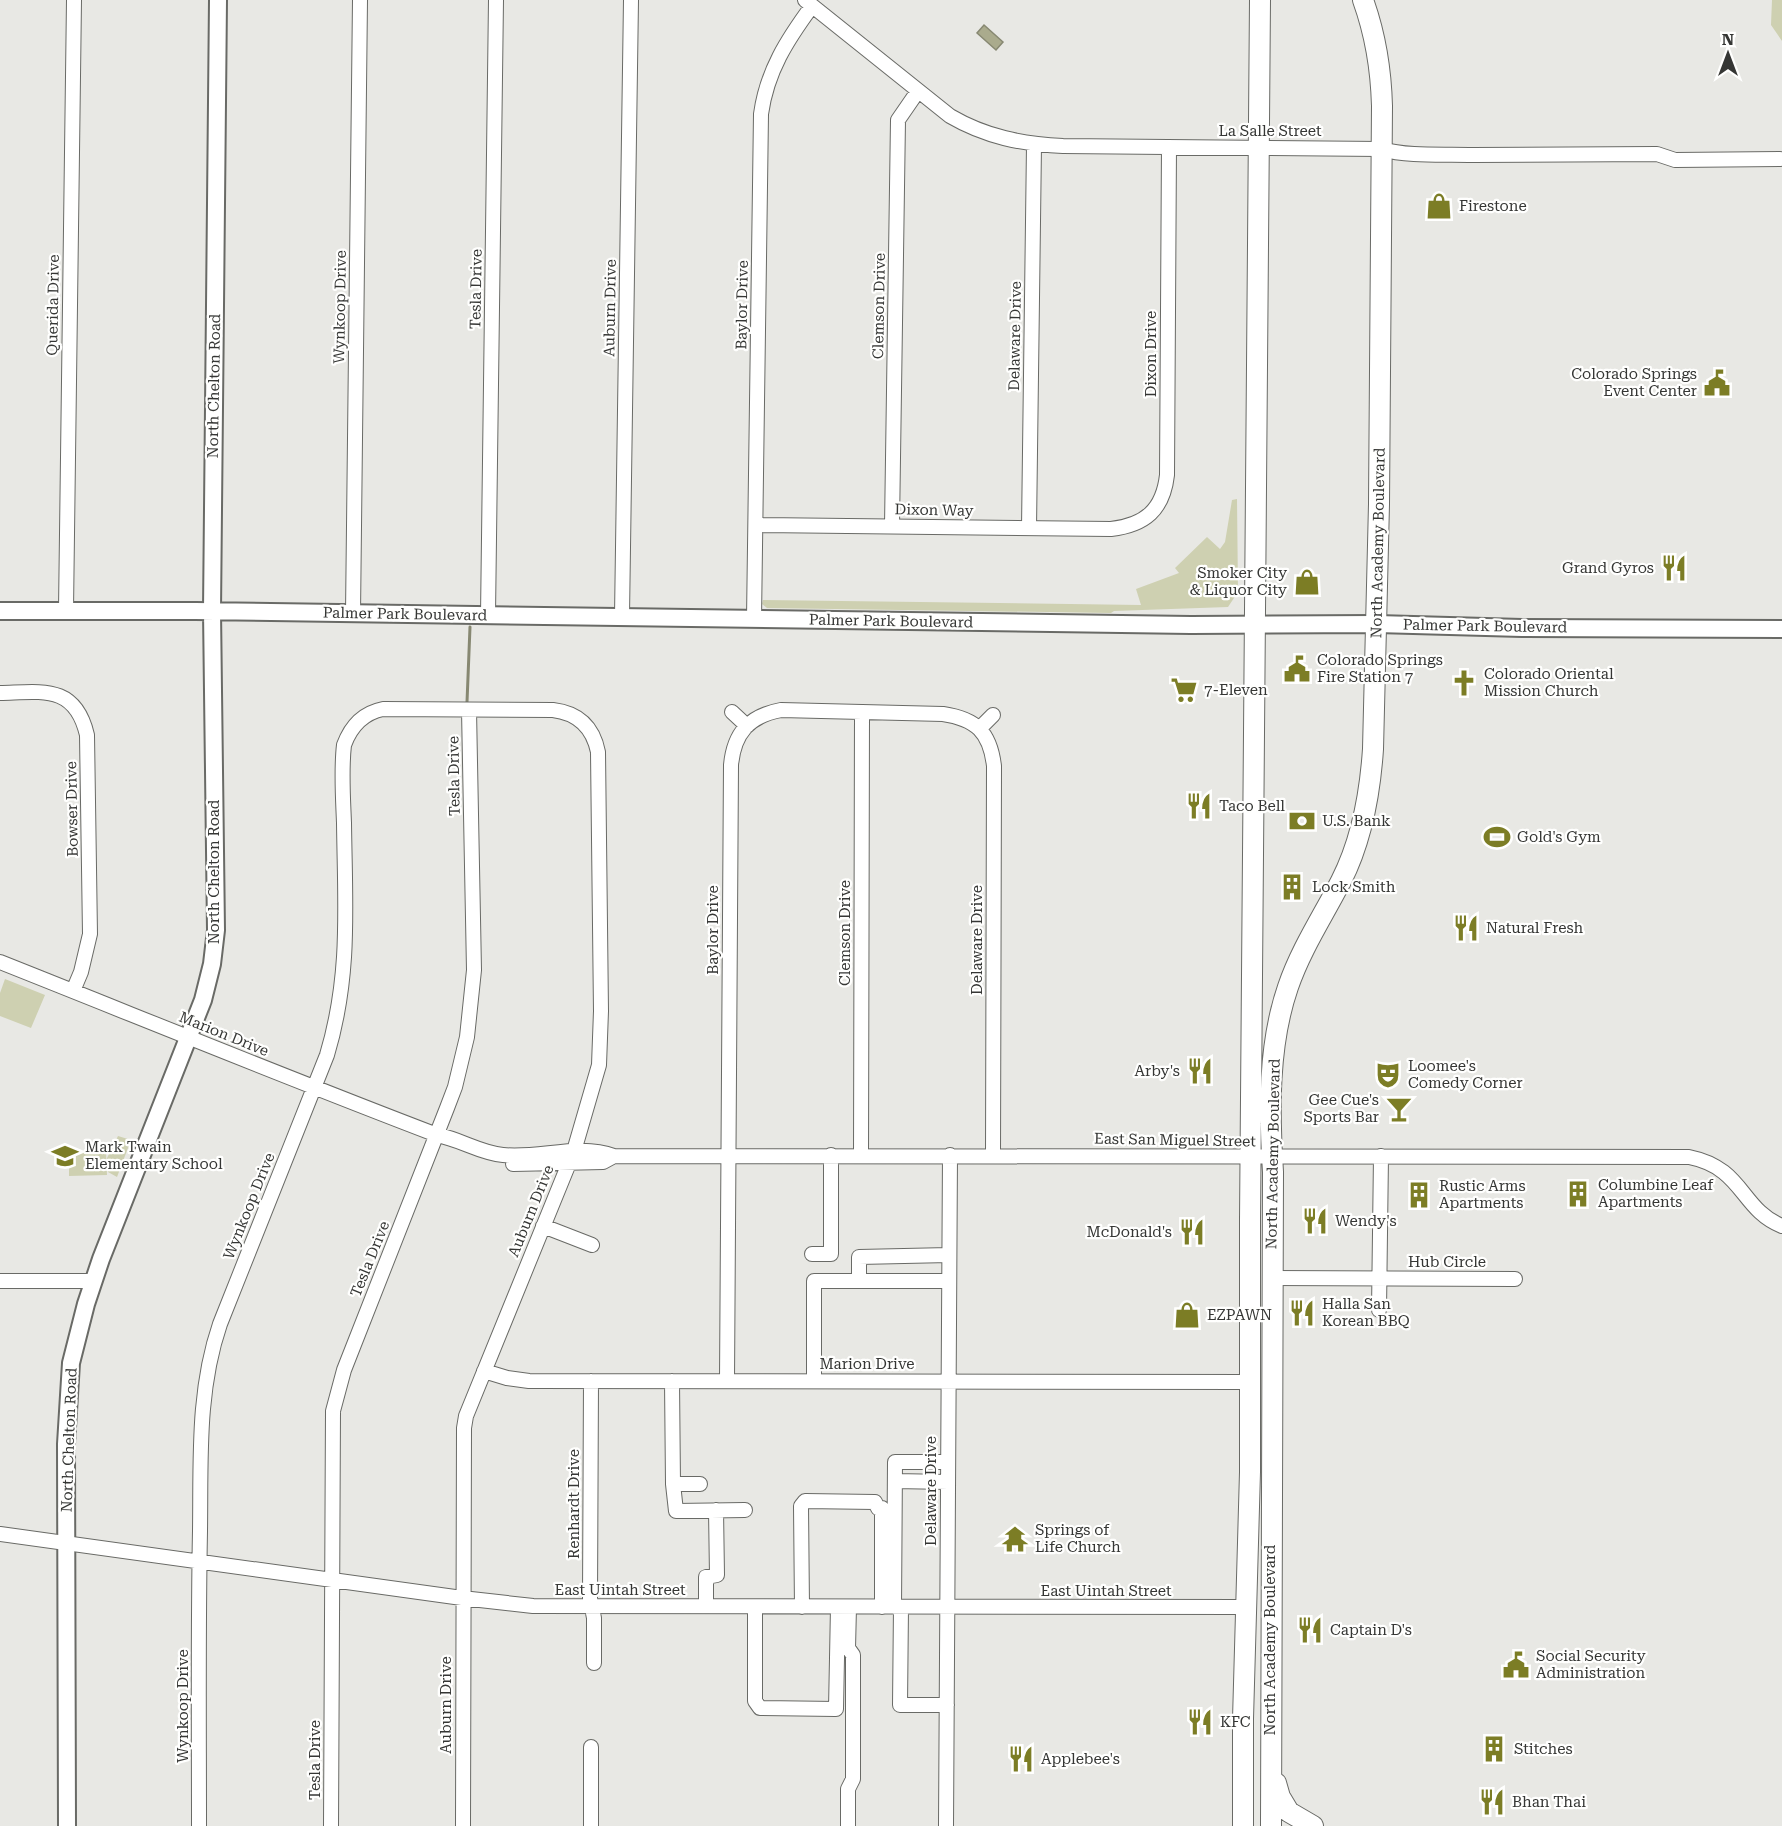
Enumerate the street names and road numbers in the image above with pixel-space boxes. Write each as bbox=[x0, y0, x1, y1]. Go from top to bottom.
street label: La Salle Street bbox=[1218, 122, 1322, 140]
street label: Tesla Drive bbox=[466, 249, 486, 329]
street label: Wynkoop Drive bbox=[330, 250, 350, 364]
street label: Clemson Drive bbox=[869, 253, 889, 359]
street label: Querida Drive bbox=[43, 254, 63, 356]
street label: Auburn Drive bbox=[600, 259, 620, 357]
street label: Baylor Drive bbox=[732, 260, 752, 350]
street label: Delaware Drive bbox=[1005, 281, 1025, 391]
street label: Dixon Drive bbox=[1142, 311, 1160, 397]
street label: North Chelton Road bbox=[204, 313, 224, 458]
street label: North Academy Boulevard bbox=[1367, 447, 1389, 639]
street label: Dixon Way bbox=[894, 500, 974, 520]
street label: Palmer Park Boulevard bbox=[323, 604, 488, 624]
street label: Palmer Park Boulevard bbox=[809, 611, 974, 631]
street label: Palmer Park Boulevard bbox=[1403, 616, 1568, 636]
street label: Tesla Drive bbox=[444, 736, 464, 816]
street label: Bowser Drive bbox=[62, 761, 82, 857]
street label: North Chelton Road bbox=[205, 799, 223, 944]
street label: Clemson Drive bbox=[836, 880, 854, 986]
street label: Baylor Drive bbox=[704, 885, 722, 975]
street label: Delaware Drive bbox=[968, 885, 986, 995]
street label: Marion Drive bbox=[177, 1008, 271, 1060]
street label: North Academy Boulevard bbox=[1262, 1058, 1284, 1250]
street label: East San Miguel Street bbox=[1094, 1130, 1256, 1150]
street label: Wynkoop Drive bbox=[219, 1150, 279, 1262]
street label: Auburn Drive bbox=[504, 1162, 558, 1260]
street label: Tesla Drive bbox=[347, 1218, 393, 1300]
street label: Hub Circle bbox=[1408, 1253, 1486, 1271]
street label: Marion Drive bbox=[819, 1355, 915, 1373]
street label: North Chelton Road bbox=[57, 1367, 81, 1513]
street label: Delaware Drive bbox=[922, 1436, 940, 1546]
street label: Renhardt Drive bbox=[565, 1449, 583, 1559]
street label: North Academy Boulevard bbox=[1261, 1544, 1279, 1735]
street label: East Uintah Street bbox=[554, 1581, 686, 1599]
street label: East Uintah Street bbox=[1040, 1582, 1172, 1600]
street label: Wynkoop Drive bbox=[174, 1649, 192, 1763]
street label: Auburn Drive bbox=[437, 1656, 455, 1754]
street label: Tesla Drive bbox=[306, 1720, 324, 1800]

